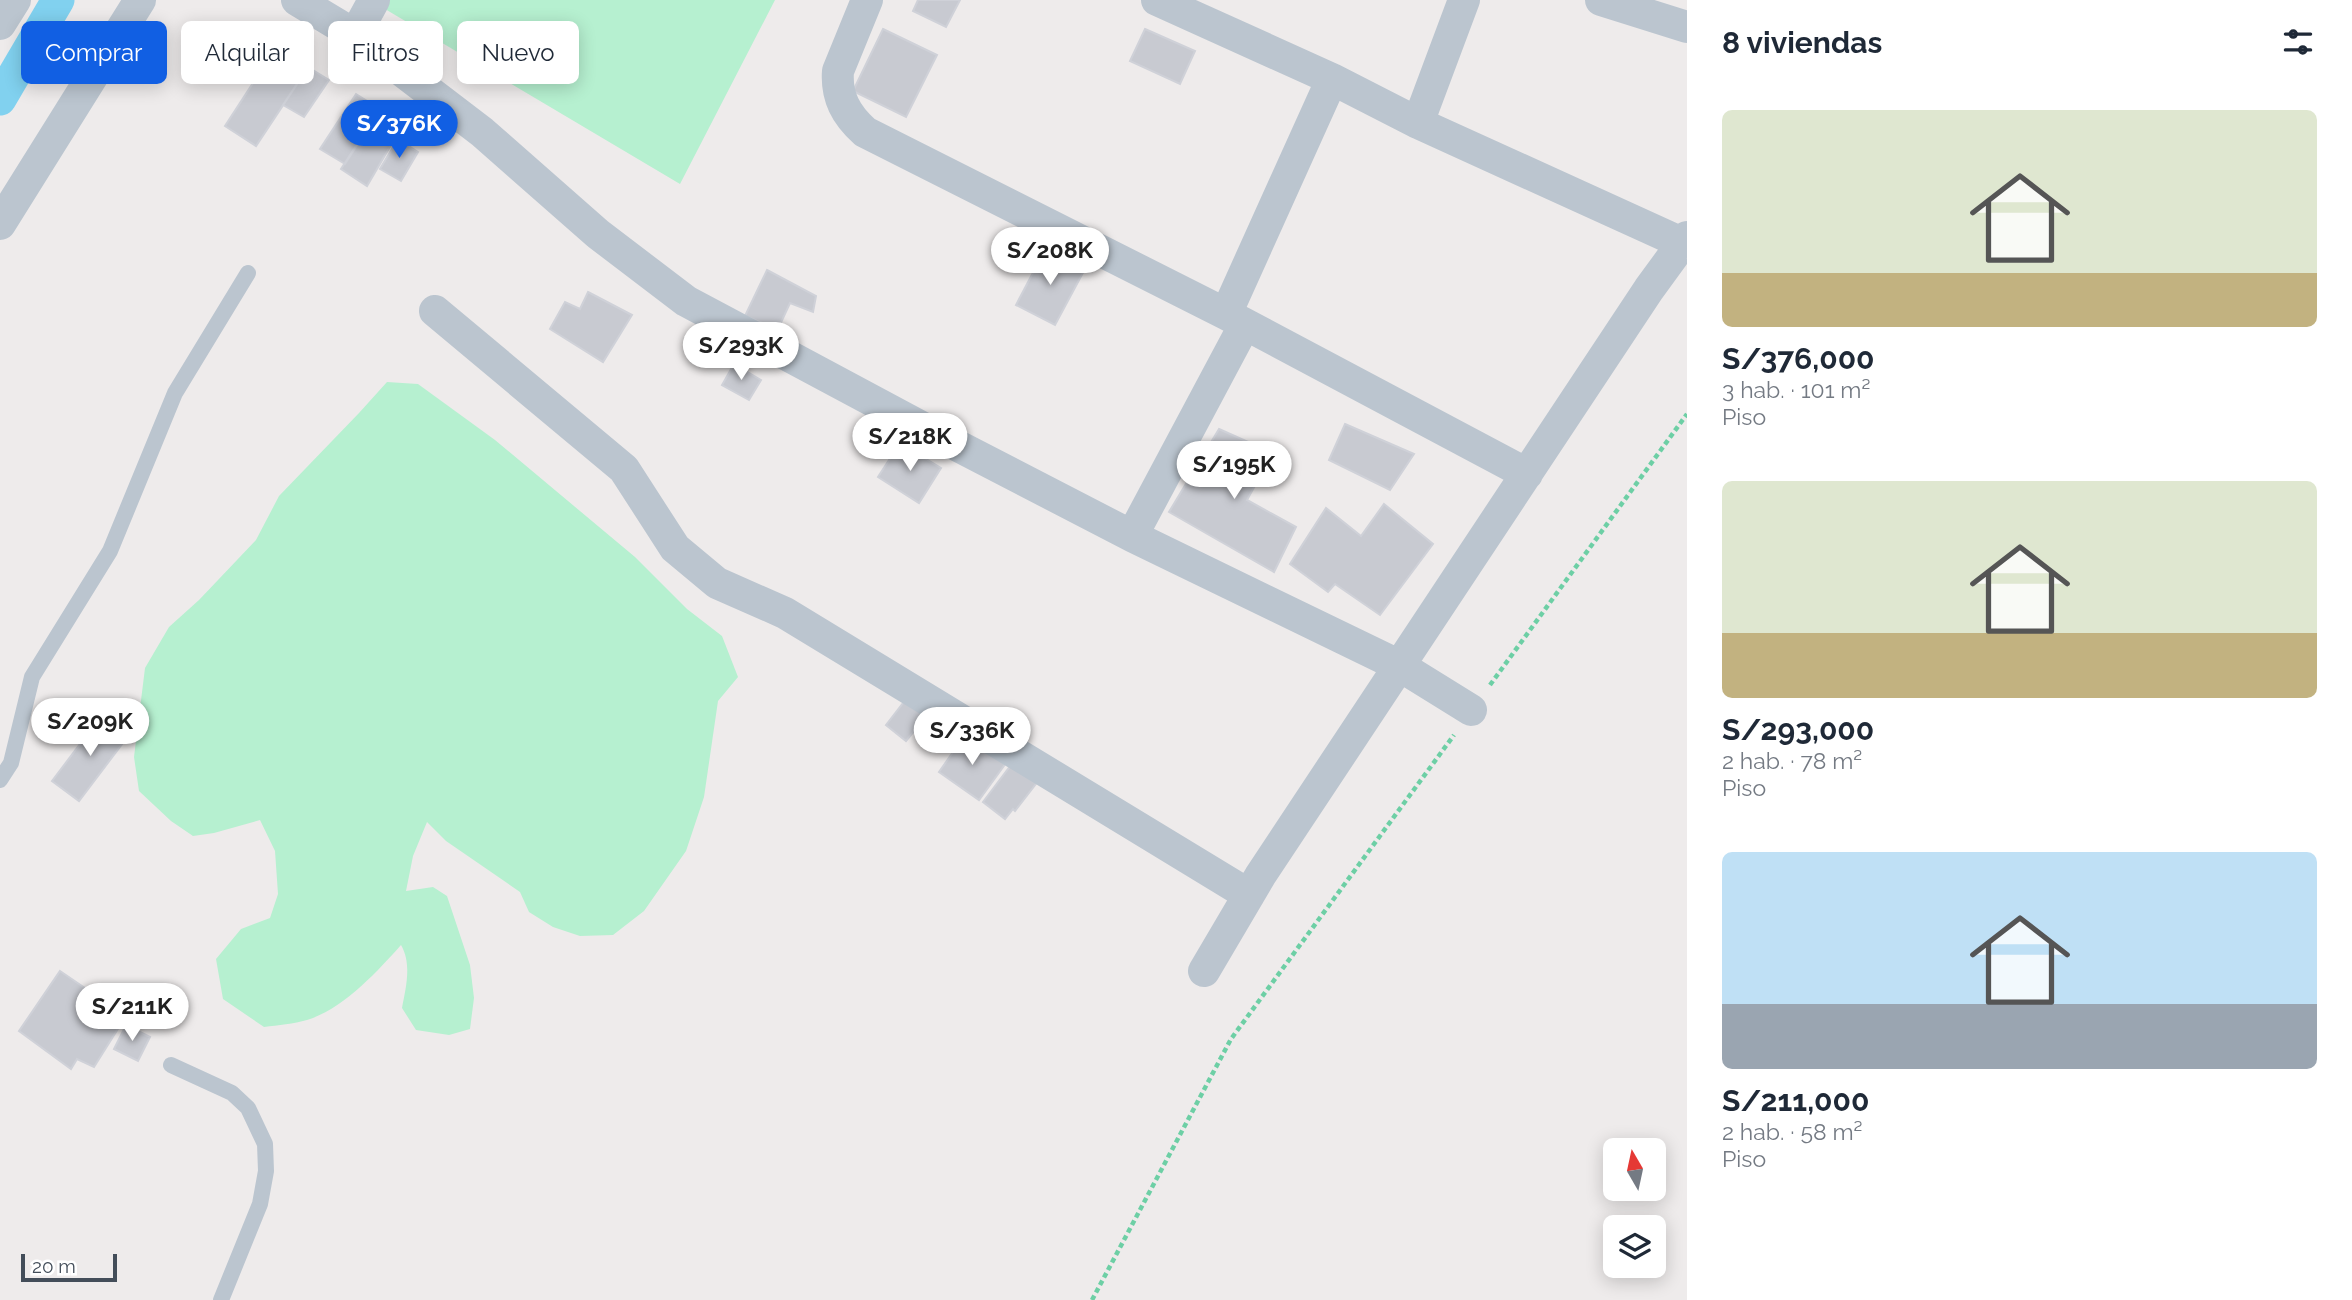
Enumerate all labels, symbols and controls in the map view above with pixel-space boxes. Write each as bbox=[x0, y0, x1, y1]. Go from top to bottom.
chip: Comprar bbox=[21, 21, 167, 84]
chip: Alquilar bbox=[181, 21, 314, 84]
chip: Filtros bbox=[328, 21, 443, 84]
chip: Nuevo bbox=[457, 21, 579, 84]
icon: filters bbox=[2279, 23, 2317, 61]
text: 8 viviendas bbox=[1722, 25, 1882, 60]
pin: S/376K bbox=[342, 100, 456, 160]
text: S/376K bbox=[357, 109, 441, 136]
icon: home bbox=[1957, 155, 2083, 281]
pin: S/208K bbox=[993, 228, 1107, 287]
text: S/208K bbox=[1007, 236, 1093, 263]
pin: S/293K bbox=[684, 322, 798, 382]
text: S/293K bbox=[699, 331, 783, 358]
text: S/376,000 bbox=[1722, 341, 1875, 376]
text: 3 hab. · 101 m² bbox=[1722, 376, 1870, 403]
text: Piso bbox=[1722, 403, 1766, 430]
pin: S/218K bbox=[853, 414, 967, 473]
text: S/218K bbox=[868, 422, 952, 449]
pin: S/195K bbox=[1177, 442, 1291, 501]
text: S/195K bbox=[1193, 450, 1275, 477]
icon: home bbox=[1957, 526, 2083, 652]
pin: S/209K bbox=[33, 698, 147, 758]
text: S/209K bbox=[47, 707, 133, 734]
pin: S/336K bbox=[915, 708, 1029, 767]
text: S/293,000 bbox=[1722, 712, 1874, 747]
text: S/336K bbox=[930, 716, 1014, 743]
text: 2 hab. · 78 m² bbox=[1722, 747, 1862, 774]
text: Piso bbox=[1722, 774, 1766, 801]
icon: home bbox=[1957, 897, 2083, 1023]
pin: S/211K bbox=[75, 984, 189, 1043]
text: S/211K bbox=[92, 992, 172, 1019]
text: S/211,000 bbox=[1722, 1083, 1869, 1118]
text: 2 hab. · 58 m² bbox=[1722, 1118, 1863, 1145]
north arrow bbox=[1603, 1138, 1666, 1200]
map controls bbox=[1603, 1138, 1666, 1278]
text: Piso bbox=[1722, 1145, 1766, 1172]
button: layers bbox=[1603, 1215, 1666, 1278]
scale bar bbox=[21, 1251, 117, 1283]
text: 20 m bbox=[32, 1255, 76, 1277]

